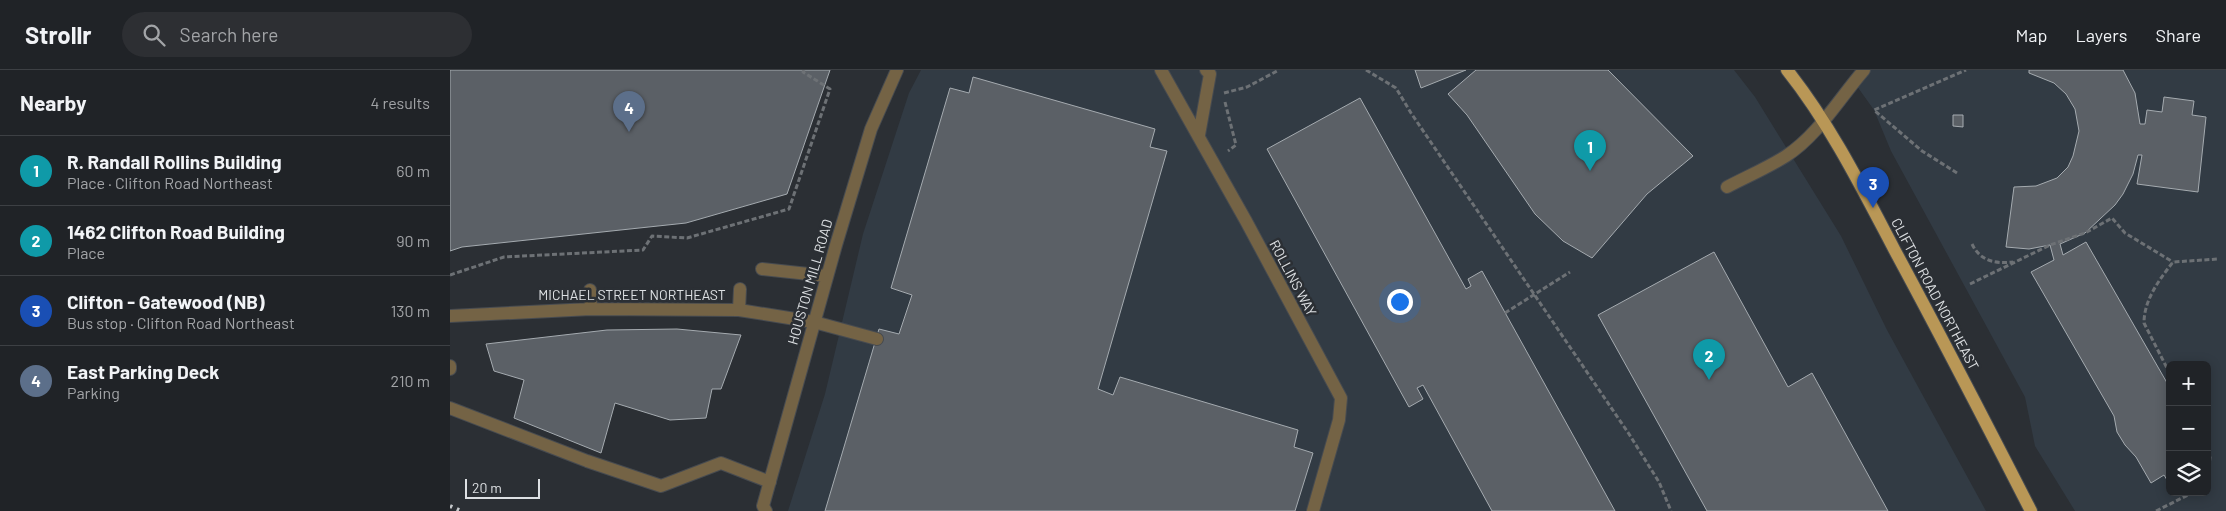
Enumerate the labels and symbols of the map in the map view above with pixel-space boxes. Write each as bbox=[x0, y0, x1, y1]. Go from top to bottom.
pin: 4 bbox=[613, 91, 645, 132]
pin: 1 bbox=[1574, 130, 1606, 171]
pin: 3 bbox=[1857, 167, 1889, 208]
street label: CLIFTON ROAD NORTHEAST bbox=[1888, 215, 1983, 373]
street label: HOUSTON MILL ROAD bbox=[783, 217, 836, 347]
street label: ROLLINS WAY bbox=[1266, 237, 1321, 319]
street label: MICHAEL STREET NORTHEAST bbox=[538, 286, 726, 303]
your location bbox=[1387, 289, 1413, 315]
pin: 2 bbox=[1693, 339, 1725, 380]
scale bar bbox=[465, 476, 540, 499]

